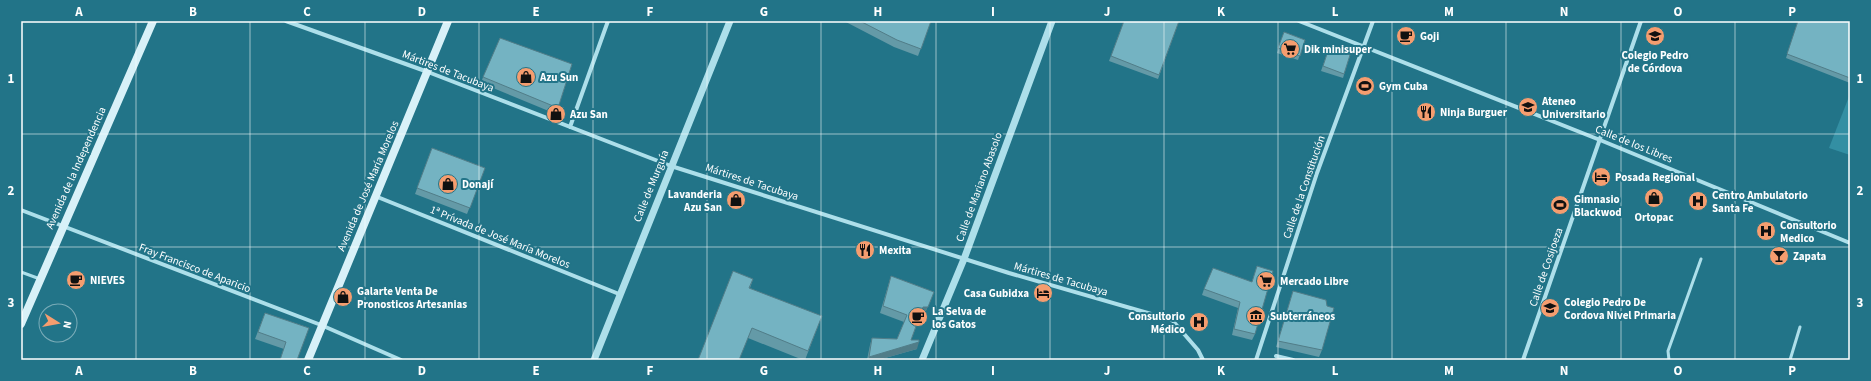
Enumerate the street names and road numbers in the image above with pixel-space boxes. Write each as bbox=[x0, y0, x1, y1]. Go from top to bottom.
street label: Mártires de Tacubaya bbox=[400, 47, 496, 95]
street label: Avenida de la Independencia bbox=[42, 105, 110, 231]
street label: Avenida de José María Morelos bbox=[334, 118, 403, 254]
street label: Calle de los Libres bbox=[1593, 122, 1675, 167]
street label: Calle de Mariano Abasolo bbox=[952, 130, 1006, 244]
street label: Calle de la Constitución bbox=[1279, 134, 1329, 240]
street label: Calle de Murguía bbox=[630, 148, 672, 224]
street label: Mártires de Tacubaya bbox=[704, 160, 800, 204]
street label: 1ª Prívada de José María Morelos bbox=[428, 202, 573, 272]
street label: Calle de Cosijoeza bbox=[1525, 226, 1567, 308]
street label: Fray Francisco de Aparicio bbox=[137, 240, 253, 296]
street label: Mártires de Tacubaya bbox=[1012, 258, 1110, 300]

